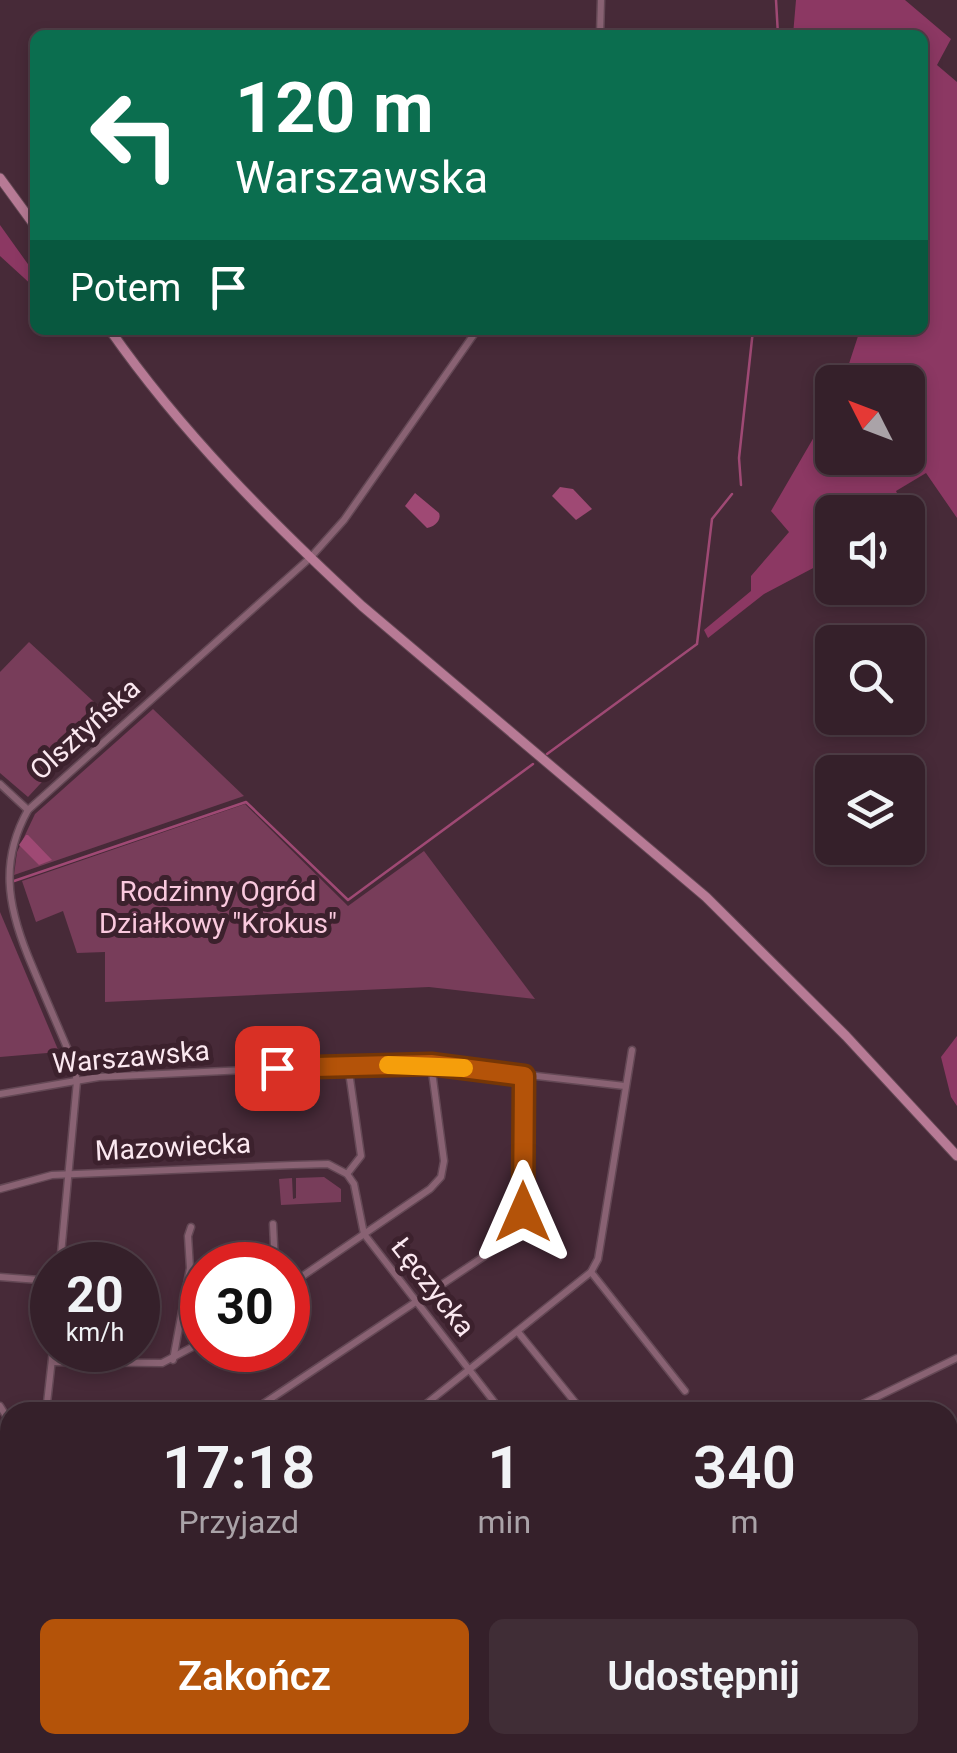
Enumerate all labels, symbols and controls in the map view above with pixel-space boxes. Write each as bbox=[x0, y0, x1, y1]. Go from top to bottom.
text: 120 m bbox=[235, 67, 434, 149]
icon: left bbox=[70, 70, 200, 200]
text: Warszawska bbox=[235, 151, 488, 204]
icon: arrive bbox=[201, 260, 256, 315]
text: Potem bbox=[70, 266, 181, 310]
north arrow bbox=[815, 365, 925, 475]
map controls bbox=[815, 365, 925, 865]
button: sound bbox=[815, 495, 925, 605]
button: search bbox=[815, 625, 925, 735]
street label: Olsztyńska bbox=[23, 671, 147, 787]
button: layers bbox=[815, 755, 925, 865]
park label: Rodzinny Ogród Działkowy "Krokus" bbox=[99, 875, 337, 940]
pin bbox=[235, 1026, 320, 1111]
street label: Warszawska bbox=[51, 1034, 211, 1080]
icon: arrive bbox=[250, 1041, 305, 1096]
street label: Mazowiecka bbox=[94, 1126, 252, 1168]
position arrow bbox=[471, 1160, 575, 1264]
street label: Łęczycka bbox=[384, 1231, 482, 1343]
speed limit sign: 30 bbox=[180, 1242, 310, 1372]
text: 20 bbox=[66, 1266, 124, 1324]
text: km/h bbox=[66, 1318, 124, 1347]
text: 17:18 bbox=[162, 1432, 316, 1503]
text: 1 bbox=[487, 1432, 521, 1503]
text: 340 bbox=[693, 1432, 796, 1503]
text: Przyjazd bbox=[178, 1503, 299, 1541]
text: min bbox=[478, 1503, 531, 1541]
text: m bbox=[730, 1503, 759, 1541]
button: Zakończ bbox=[40, 1619, 469, 1734]
button: Udostępnij bbox=[489, 1619, 918, 1734]

